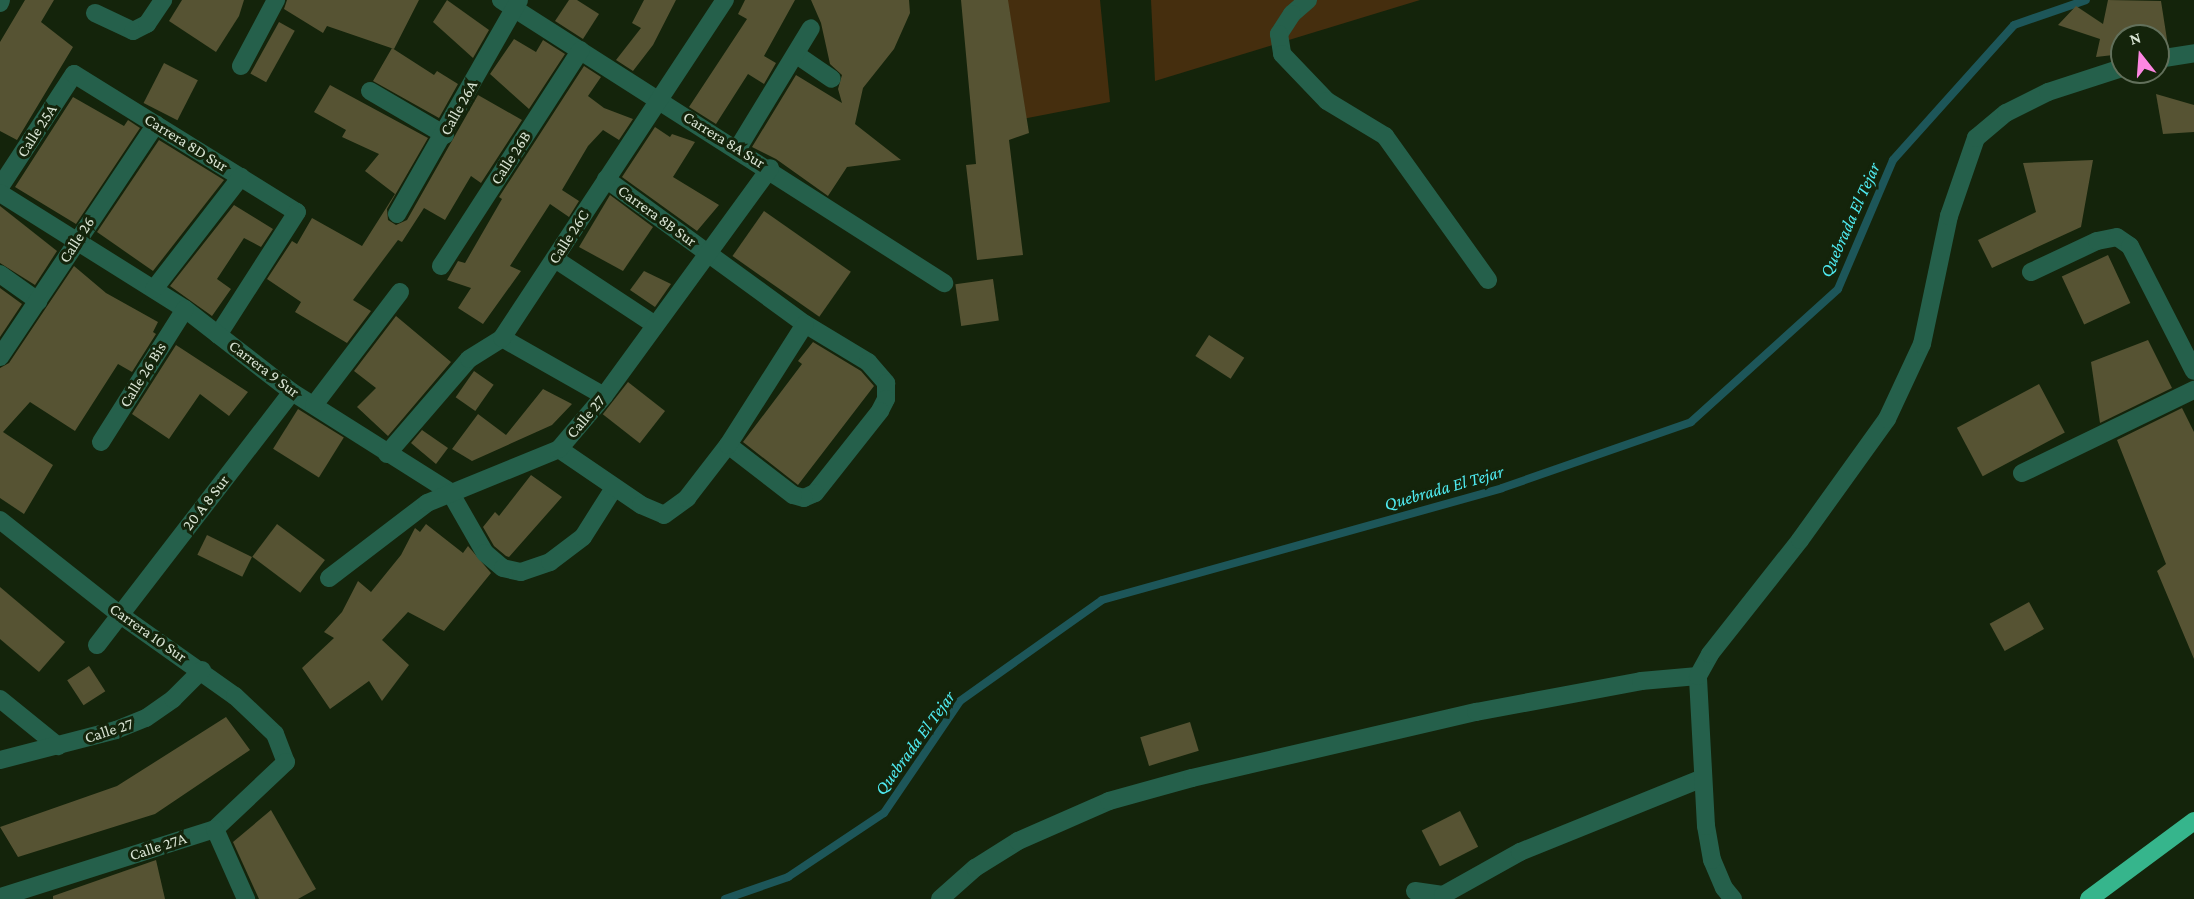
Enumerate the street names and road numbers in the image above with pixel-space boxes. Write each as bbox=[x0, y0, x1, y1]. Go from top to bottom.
street label: Calle 26A bbox=[436, 77, 482, 139]
street label: Calle 25A bbox=[13, 101, 61, 161]
street label: Carrera 8A Sur bbox=[680, 107, 768, 173]
street label: Carrera 8D Sur bbox=[141, 110, 231, 176]
street label: Calle 26B bbox=[487, 128, 535, 188]
street label: Carrera 8B Sur bbox=[614, 181, 700, 251]
street label: Calle 26C bbox=[545, 206, 593, 268]
street label: Calle 26 bbox=[55, 213, 99, 267]
street label: Carrera 9 Sur bbox=[225, 336, 303, 402]
street label: Calle 26 Bis bbox=[115, 339, 171, 411]
street label: Calle 27 bbox=[563, 392, 609, 442]
street label: 20 A 8 Sur bbox=[178, 471, 234, 535]
street label: Carrera 10 Sur bbox=[106, 599, 190, 667]
street label: Calle 27 bbox=[82, 714, 136, 748]
street label: Calle 27A bbox=[127, 829, 189, 865]

